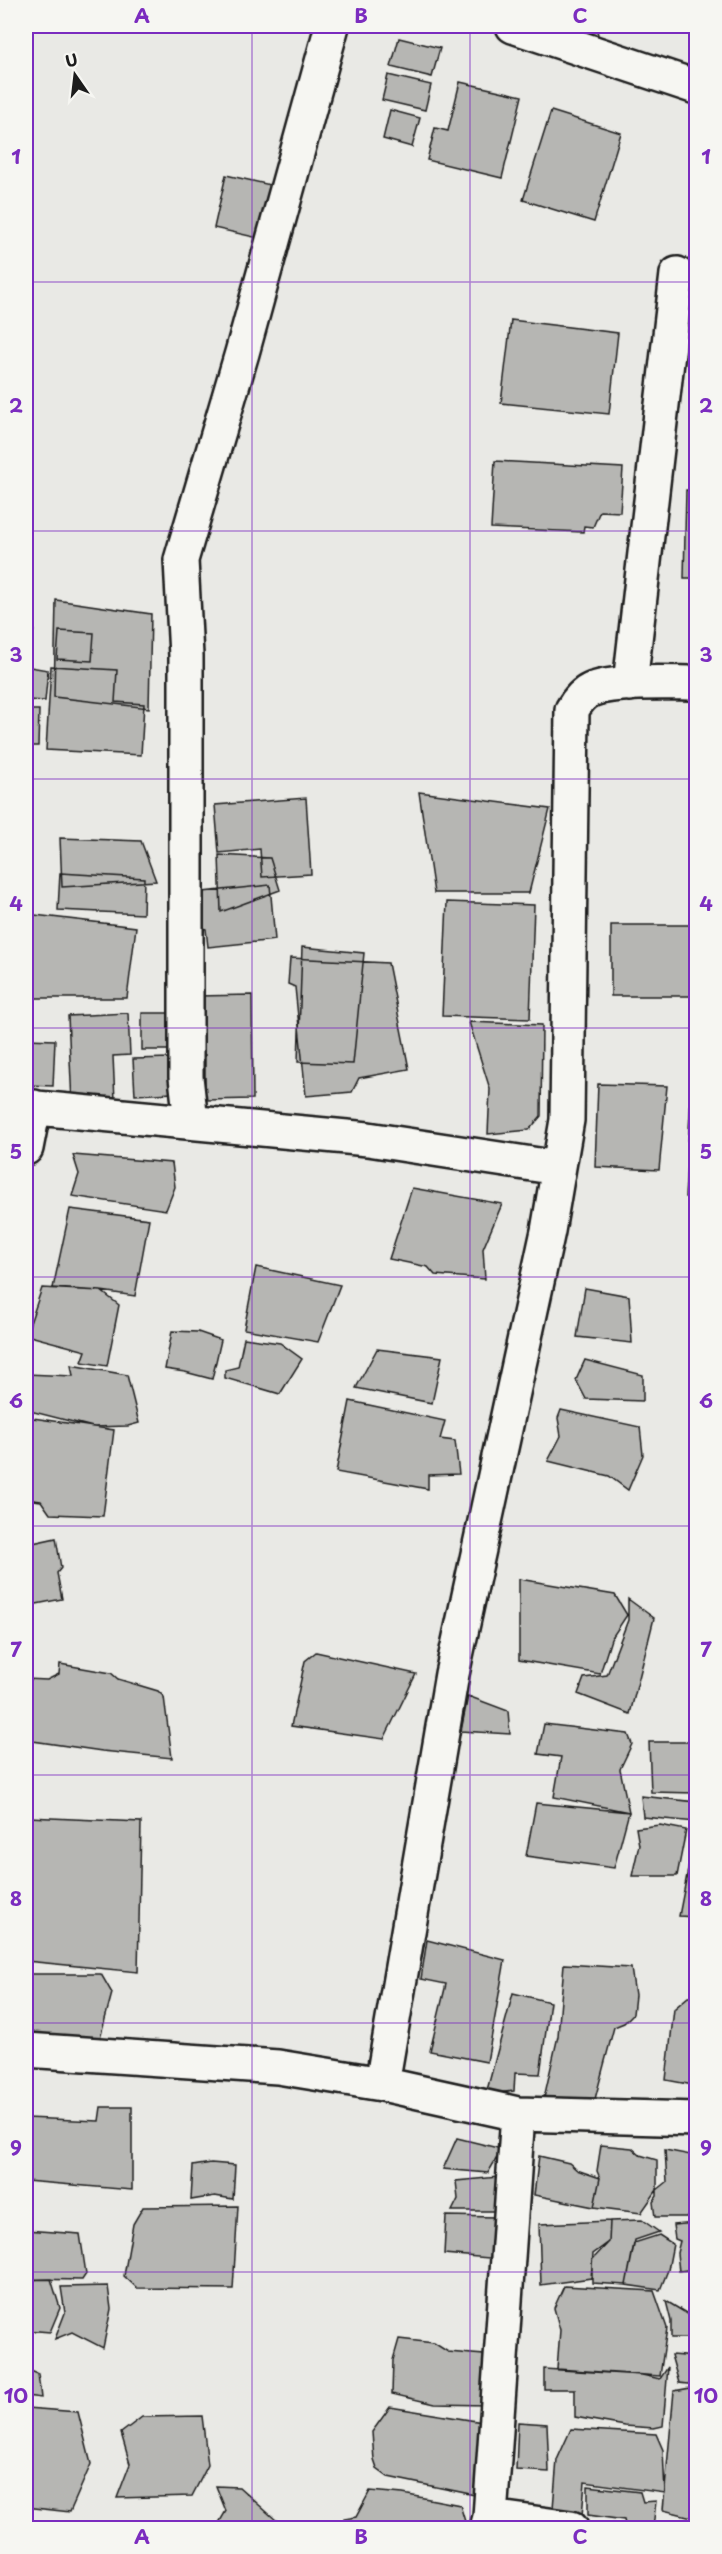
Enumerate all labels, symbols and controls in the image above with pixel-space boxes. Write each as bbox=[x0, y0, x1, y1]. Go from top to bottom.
text: A bbox=[134, 0, 150, 30]
text: B bbox=[354, 0, 368, 30]
text: C bbox=[572, 0, 588, 30]
north arrow bbox=[45, 45, 105, 105]
text: U bbox=[62, 46, 80, 73]
text: 1 bbox=[11, 141, 21, 171]
text: 1 bbox=[701, 141, 711, 171]
text: 2 bbox=[9, 390, 23, 420]
text: 2 bbox=[699, 390, 713, 420]
text: 3 bbox=[9, 639, 23, 669]
text: 3 bbox=[699, 639, 713, 669]
text: 4 bbox=[9, 888, 23, 918]
text: 4 bbox=[699, 888, 713, 918]
text: 5 bbox=[10, 1136, 22, 1166]
text: 5 bbox=[700, 1136, 712, 1166]
text: 6 bbox=[9, 1385, 23, 1415]
text: 6 bbox=[699, 1385, 713, 1415]
text: 7 bbox=[10, 1634, 22, 1664]
text: 7 bbox=[700, 1634, 712, 1664]
text: 8 bbox=[10, 1883, 22, 1913]
text: 8 bbox=[700, 1883, 712, 1913]
text: 9 bbox=[10, 2132, 22, 2162]
text: 9 bbox=[700, 2132, 712, 2162]
text: 10 bbox=[4, 2380, 28, 2410]
text: 10 bbox=[694, 2380, 718, 2410]
text: A bbox=[134, 2521, 150, 2551]
text: B bbox=[354, 2521, 368, 2551]
text: C bbox=[572, 2521, 588, 2551]

